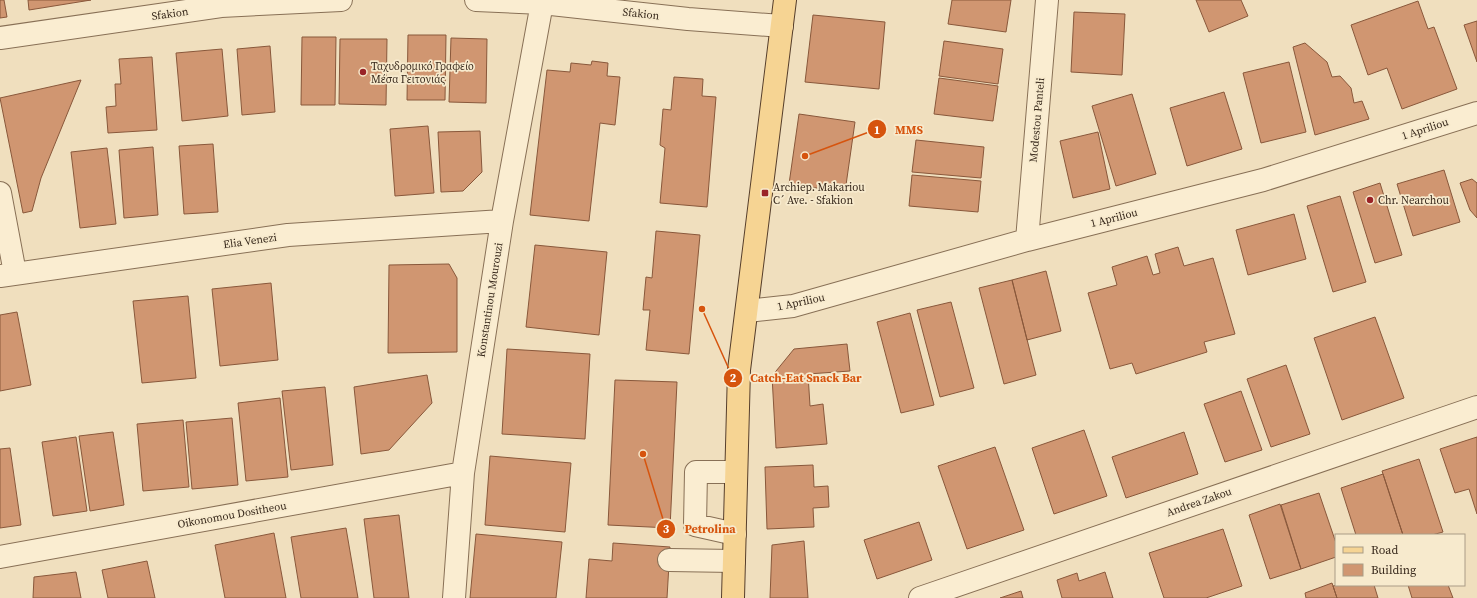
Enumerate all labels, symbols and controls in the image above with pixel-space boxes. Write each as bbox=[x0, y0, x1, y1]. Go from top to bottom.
street label: Sfakion bbox=[151, 4, 190, 24]
street label: Sfakion bbox=[622, 5, 660, 23]
place label: Ταχυδρομικό Γραφείο Μέσα Γειτονιάς bbox=[371, 59, 474, 87]
marker: Ταχυδρομικό Γραφείο Μέσα Γειτονιάς bbox=[358, 67, 368, 77]
street label: Modestou Panteli bbox=[1026, 77, 1048, 163]
street label: 1 Apriliou bbox=[1400, 114, 1451, 144]
callout: MMS bbox=[867, 117, 931, 141]
text: 1 bbox=[874, 122, 880, 138]
text: MMS bbox=[895, 122, 924, 138]
place label: Archiep. Makariou C´ Ave. - Sfakion bbox=[773, 180, 865, 208]
marker: Archiep. Makariou C´ Ave. - Sfakion bbox=[760, 188, 770, 198]
place label: Chr. Nearchou bbox=[1378, 193, 1449, 208]
marker: Chr. Nearchou bbox=[1365, 195, 1375, 205]
street label: 1 Apriliou bbox=[1089, 205, 1140, 231]
street label: Elia Venezi bbox=[222, 230, 278, 252]
street label: Konstantinou Mourouzi bbox=[474, 242, 506, 358]
street label: 1 Apriliou bbox=[776, 290, 827, 314]
callout: Catch-Eat Snack Bar bbox=[723, 366, 870, 390]
text: 2 bbox=[730, 370, 737, 386]
text: Catch-Eat Snack Bar bbox=[750, 370, 862, 386]
street label: Andrea Zakou bbox=[1164, 484, 1234, 520]
street label: Oikonomou Dositheou bbox=[176, 498, 288, 532]
callout: Petrolina bbox=[656, 517, 743, 541]
text: 3 bbox=[663, 521, 670, 537]
text: Petrolina bbox=[684, 521, 736, 537]
legend bbox=[1335, 534, 1465, 586]
text: Road bbox=[1371, 542, 1398, 558]
text: Building bbox=[1371, 562, 1416, 578]

